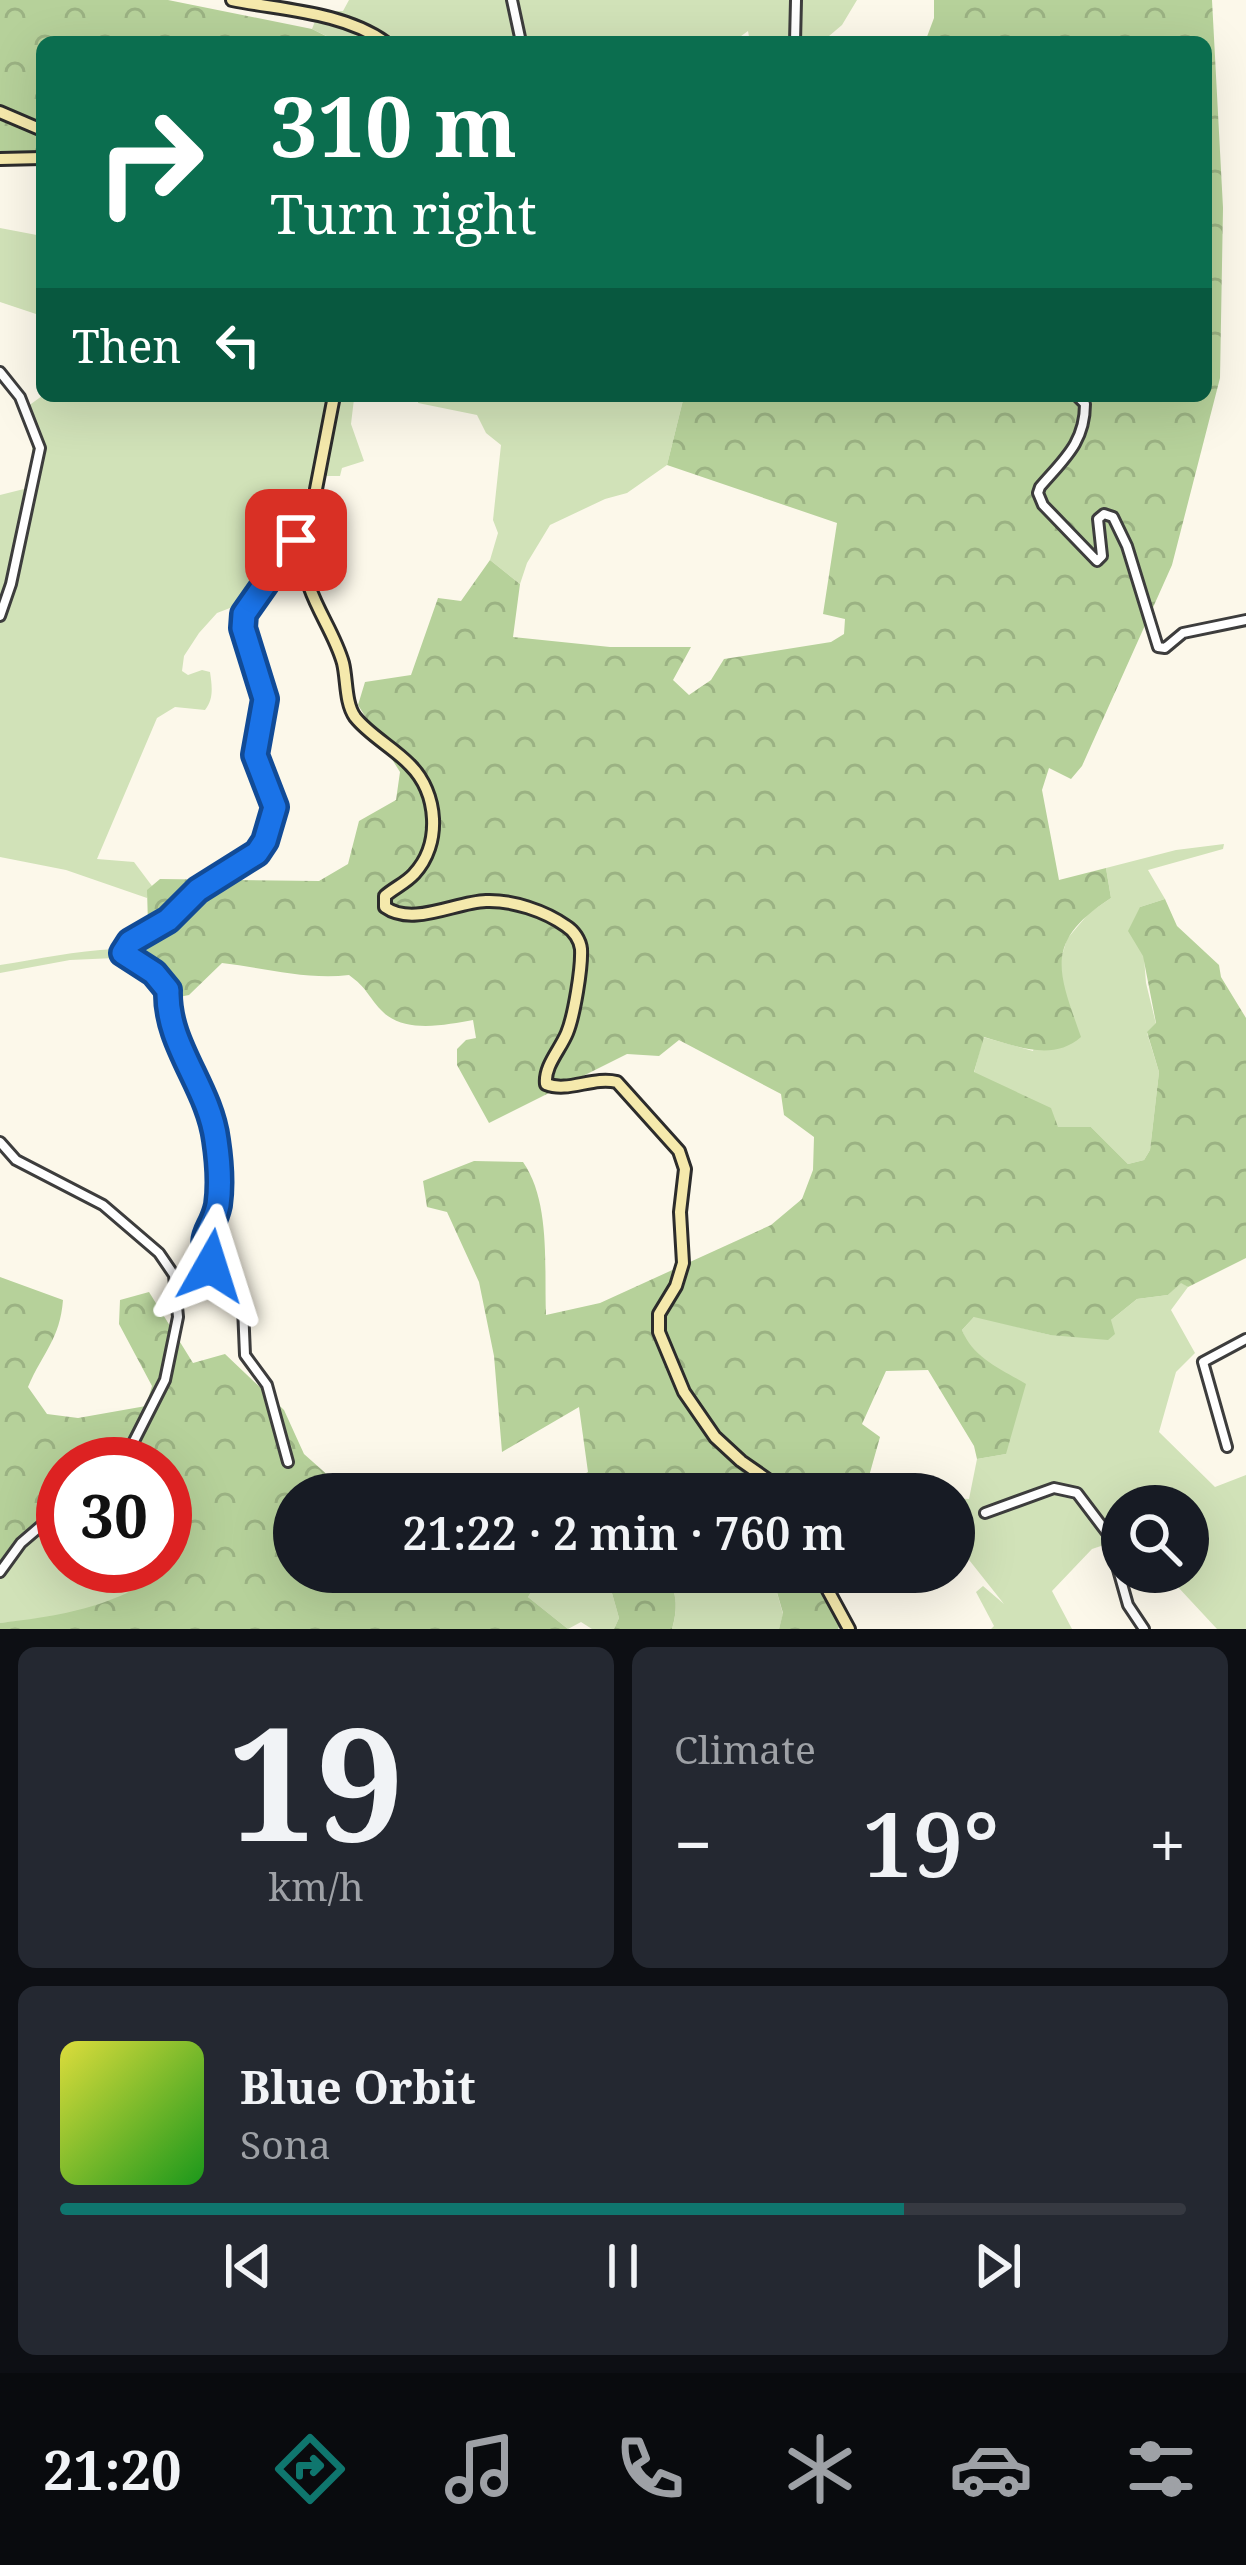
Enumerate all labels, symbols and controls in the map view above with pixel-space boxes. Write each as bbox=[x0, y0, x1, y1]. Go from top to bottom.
text: 310 m bbox=[270, 67, 517, 182]
icon: right bbox=[72, 84, 228, 240]
text: Turn right bbox=[270, 176, 537, 250]
icon: left bbox=[205, 312, 271, 378]
text: Then bbox=[72, 315, 181, 376]
pin bbox=[245, 489, 347, 591]
icon: arrive bbox=[263, 507, 329, 573]
position arrow bbox=[148, 1203, 274, 1329]
speed limit sign: 30 bbox=[36, 1437, 192, 1593]
map controls bbox=[1101, 1485, 1209, 1593]
button: search bbox=[1101, 1485, 1209, 1593]
text: 21:22 · 2 min · 760 m bbox=[402, 1502, 846, 1563]
text: 19 bbox=[228, 1674, 404, 1887]
text: Climate bbox=[674, 1722, 816, 1775]
text: 19° bbox=[862, 1781, 999, 1903]
text: − bbox=[674, 1798, 712, 1888]
text: + bbox=[1149, 1798, 1186, 1888]
text: km/h bbox=[268, 1859, 364, 1912]
text: Blue Orbit bbox=[240, 2056, 476, 2117]
text: Sona bbox=[240, 2117, 331, 2170]
icon: previous bbox=[215, 2233, 281, 2299]
icon: pause bbox=[590, 2233, 656, 2299]
icon: next bbox=[965, 2233, 1031, 2299]
icon: directions bbox=[268, 2427, 352, 2511]
icon: music bbox=[438, 2427, 522, 2511]
icon: phone bbox=[608, 2427, 692, 2511]
icon: climate bbox=[778, 2427, 862, 2511]
icon: car bbox=[949, 2427, 1033, 2511]
icon: filters bbox=[1119, 2427, 1203, 2511]
text: 21:20 bbox=[43, 2432, 182, 2506]

